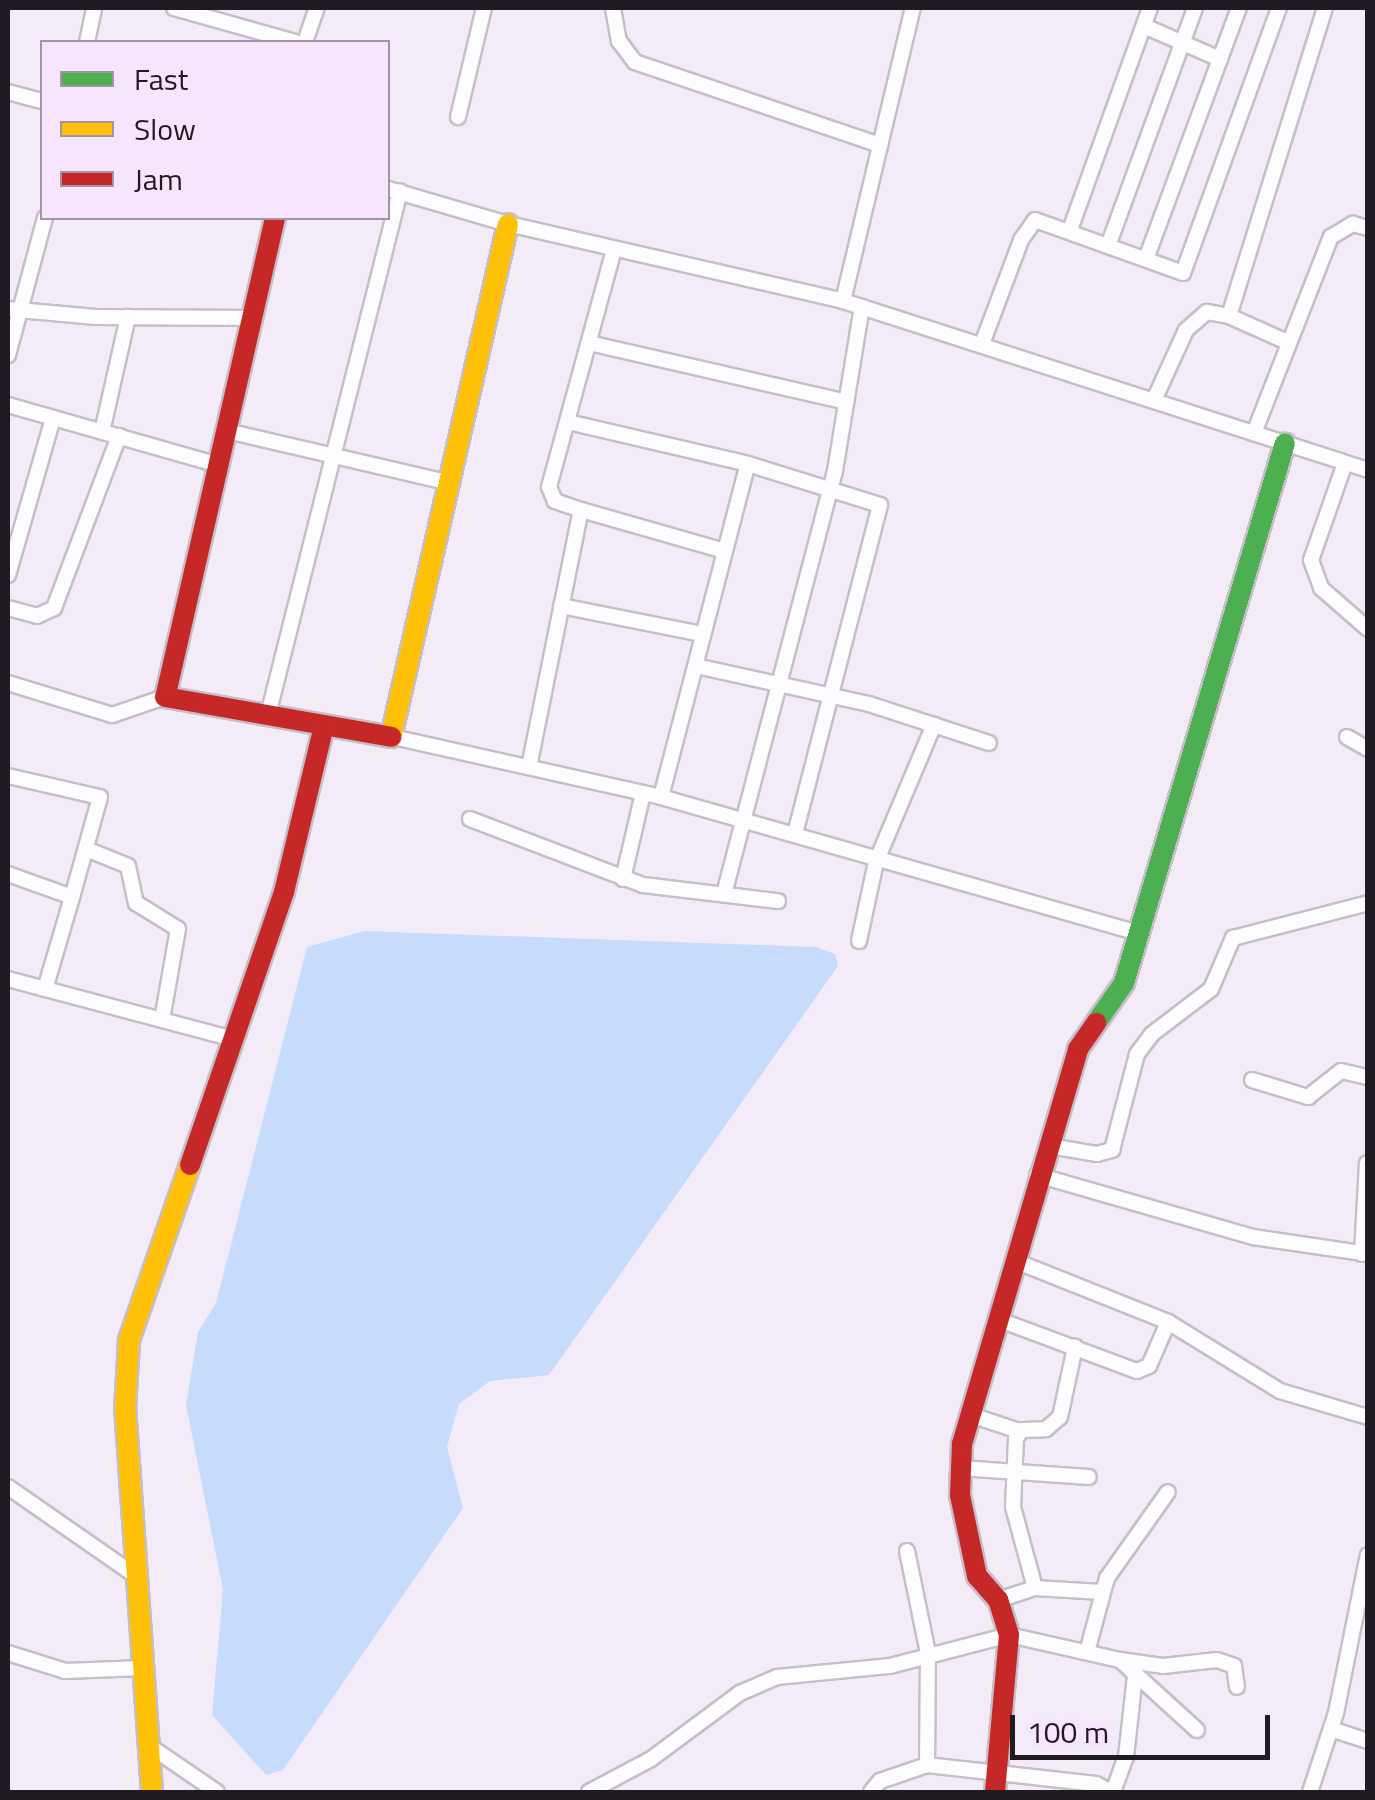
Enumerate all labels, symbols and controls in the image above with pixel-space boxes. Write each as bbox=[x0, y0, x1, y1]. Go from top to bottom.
legend bbox=[40, 40, 390, 220]
text: Fast bbox=[134, 56, 188, 102]
text: Slow bbox=[134, 106, 196, 152]
text: Jam bbox=[134, 156, 183, 202]
scale bar bbox=[1015, 1695, 1275, 1757]
text: 100 m bbox=[1027, 1709, 1109, 1755]

